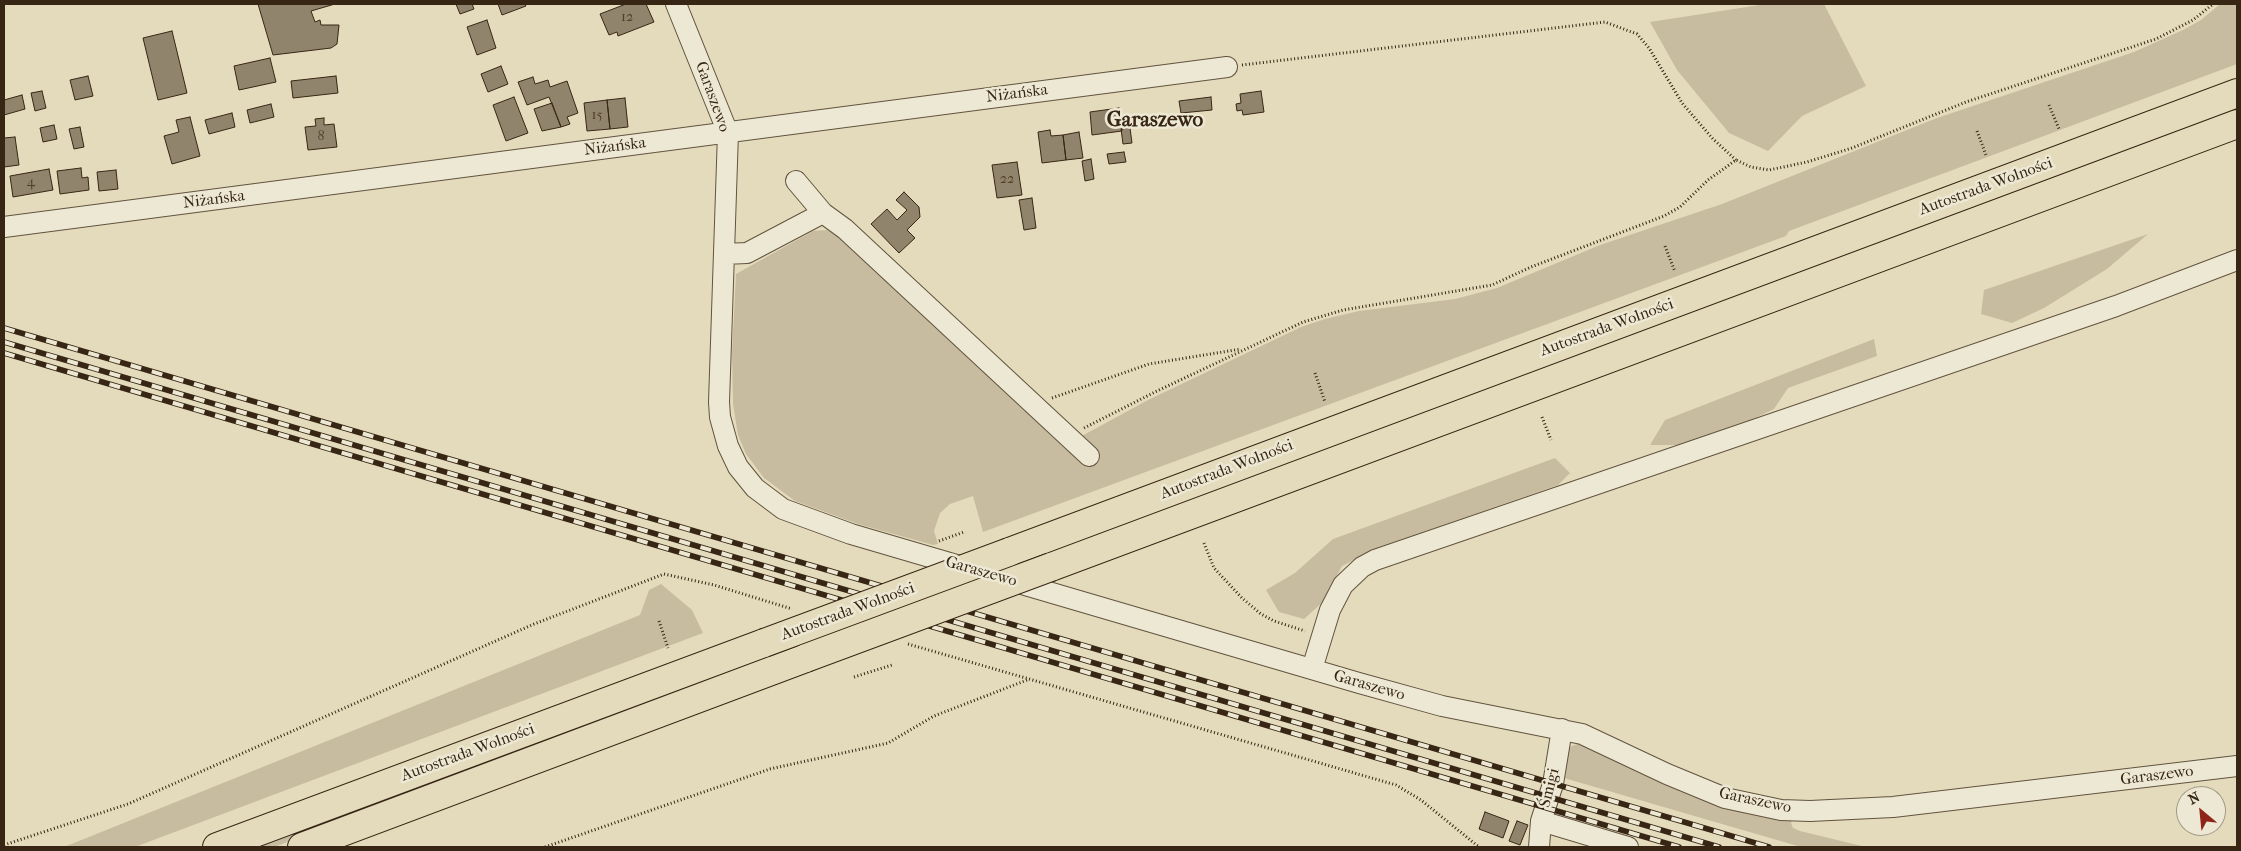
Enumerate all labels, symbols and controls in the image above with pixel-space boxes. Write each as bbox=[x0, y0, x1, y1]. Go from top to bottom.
house number: 12 bbox=[621, 10, 633, 26]
street label: Garaszewo bbox=[690, 59, 734, 135]
street label: Niżańska bbox=[985, 81, 1049, 107]
house number: 15 bbox=[592, 108, 602, 124]
district label: Garaszewo bbox=[1107, 108, 1203, 134]
house number: 8 bbox=[317, 129, 325, 145]
street label: Niżańska bbox=[583, 134, 647, 160]
street label: Autostrada Wolności bbox=[1917, 154, 2055, 220]
house number: 22 bbox=[1000, 172, 1014, 188]
house number: 4 bbox=[27, 175, 35, 191]
street label: Niżańska bbox=[182, 187, 246, 213]
street label: Autostrada Wolności bbox=[1538, 295, 1676, 361]
street label: Autostrada Wolności bbox=[1158, 436, 1296, 504]
street label: Garaszewo bbox=[943, 553, 1019, 591]
street label: Autostrada Wolności bbox=[779, 579, 917, 645]
street label: Garaszewo bbox=[1331, 667, 1407, 705]
street label: Autostrada Wolności bbox=[399, 720, 537, 786]
street label: Garaszewo bbox=[2119, 762, 2195, 790]
street label: Śmigi bbox=[1536, 766, 1564, 810]
street label: Garaszewo bbox=[1717, 784, 1793, 818]
north arrow bbox=[2176, 786, 2226, 836]
text: N bbox=[2186, 788, 2203, 808]

